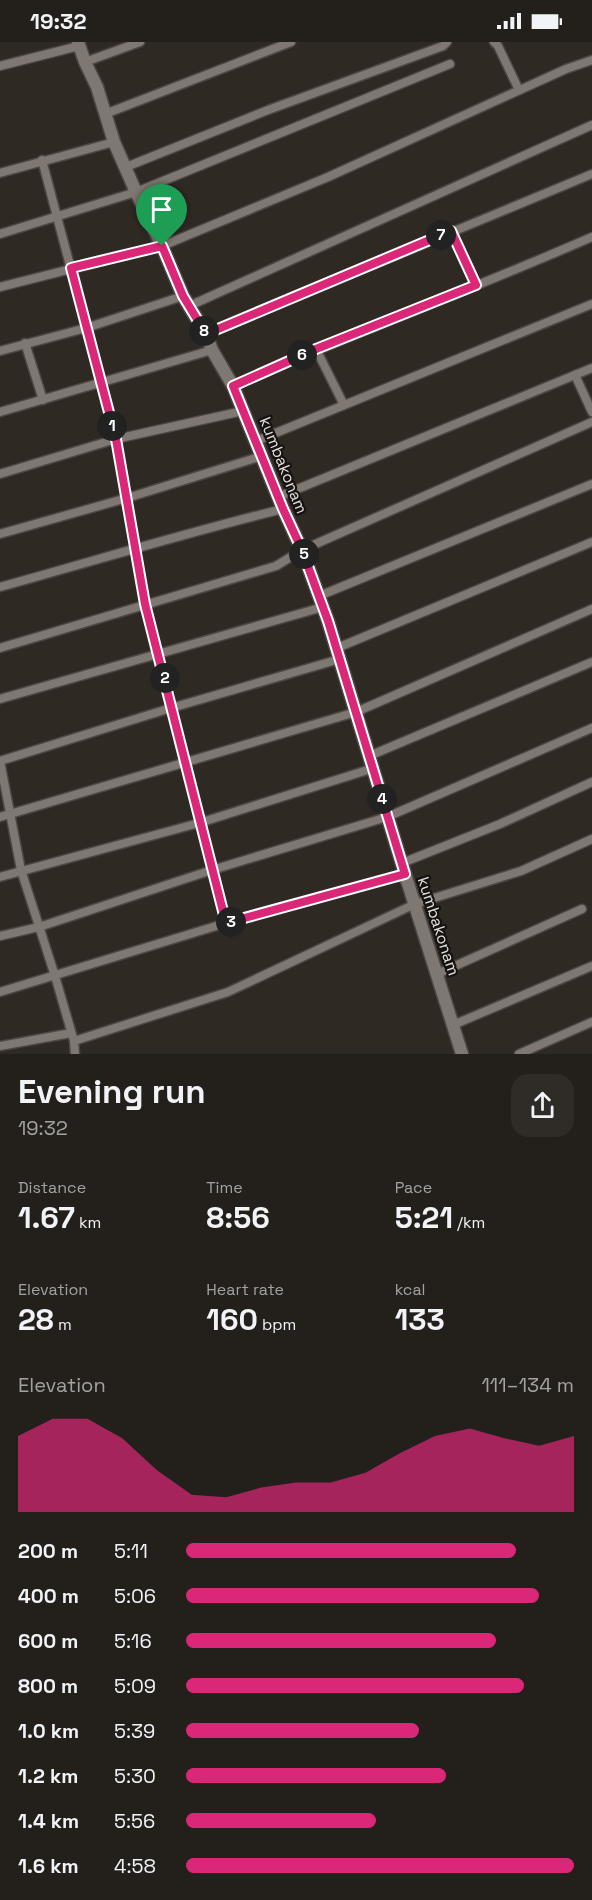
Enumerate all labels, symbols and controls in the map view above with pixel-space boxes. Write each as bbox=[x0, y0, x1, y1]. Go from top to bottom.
text: 19:32 bbox=[30, 7, 87, 35]
pin bbox=[136, 184, 187, 246]
icon: arrive bbox=[145, 193, 178, 226]
pin: 7 bbox=[426, 220, 456, 250]
text: 7 bbox=[437, 224, 445, 245]
pin: 8 bbox=[189, 316, 219, 346]
text: 8 bbox=[199, 320, 209, 341]
pin: 6 bbox=[287, 340, 317, 370]
text: 6 bbox=[297, 344, 307, 365]
pin: 1 bbox=[97, 411, 127, 441]
street label: kumbakonam bbox=[255, 414, 312, 517]
text: 1 bbox=[108, 415, 116, 436]
pin: 5 bbox=[289, 539, 319, 569]
text: 5 bbox=[299, 543, 309, 564]
pin: 2 bbox=[150, 663, 180, 693]
text: 2 bbox=[160, 667, 170, 688]
pin: 4 bbox=[367, 784, 397, 814]
text: 4 bbox=[377, 788, 387, 809]
street label: kumbakonam bbox=[413, 874, 464, 978]
pin: 3 bbox=[216, 907, 246, 937]
text: 3 bbox=[226, 911, 236, 932]
text: Evening run bbox=[18, 1071, 206, 1113]
button: share bbox=[511, 1074, 574, 1137]
text: 19:32 bbox=[18, 1115, 68, 1141]
text: Distance bbox=[18, 1177, 86, 1198]
text: Time bbox=[206, 1177, 243, 1198]
text: Pace bbox=[395, 1177, 432, 1198]
text: 1.67 bbox=[18, 1198, 75, 1237]
text: 8:56 bbox=[206, 1198, 270, 1237]
text: 5:21 bbox=[395, 1198, 453, 1237]
text: km bbox=[75, 1212, 101, 1233]
text: /km bbox=[453, 1212, 485, 1233]
text: Elevation bbox=[18, 1279, 88, 1300]
text: Heart rate bbox=[206, 1279, 284, 1300]
text: kcal bbox=[395, 1279, 426, 1300]
text: 28 bbox=[18, 1300, 54, 1339]
text: 160 bbox=[206, 1300, 258, 1339]
text: 133 bbox=[395, 1300, 445, 1339]
text: m bbox=[54, 1314, 72, 1335]
text: bpm bbox=[258, 1314, 296, 1335]
text: Elevation bbox=[18, 1372, 106, 1398]
text: 111–134 m bbox=[482, 1372, 574, 1398]
text: 200 m bbox=[18, 1538, 78, 1564]
text: 5:11 bbox=[114, 1538, 148, 1564]
text: 400 m bbox=[18, 1583, 79, 1609]
text: 5:06 bbox=[114, 1583, 156, 1609]
text: 600 m bbox=[18, 1628, 78, 1654]
text: 5:16 bbox=[114, 1628, 152, 1654]
text: 800 m bbox=[18, 1673, 78, 1699]
text: 5:09 bbox=[114, 1673, 156, 1699]
text: 1.0 km bbox=[18, 1718, 79, 1744]
text: 5:39 bbox=[114, 1718, 155, 1744]
text: 1.2 km bbox=[18, 1763, 78, 1789]
text: 5:30 bbox=[114, 1763, 156, 1789]
text: 1.4 km bbox=[18, 1808, 79, 1834]
text: 5:56 bbox=[114, 1808, 155, 1834]
text: 1.6 km bbox=[18, 1853, 79, 1879]
text: 4:58 bbox=[114, 1853, 156, 1879]

